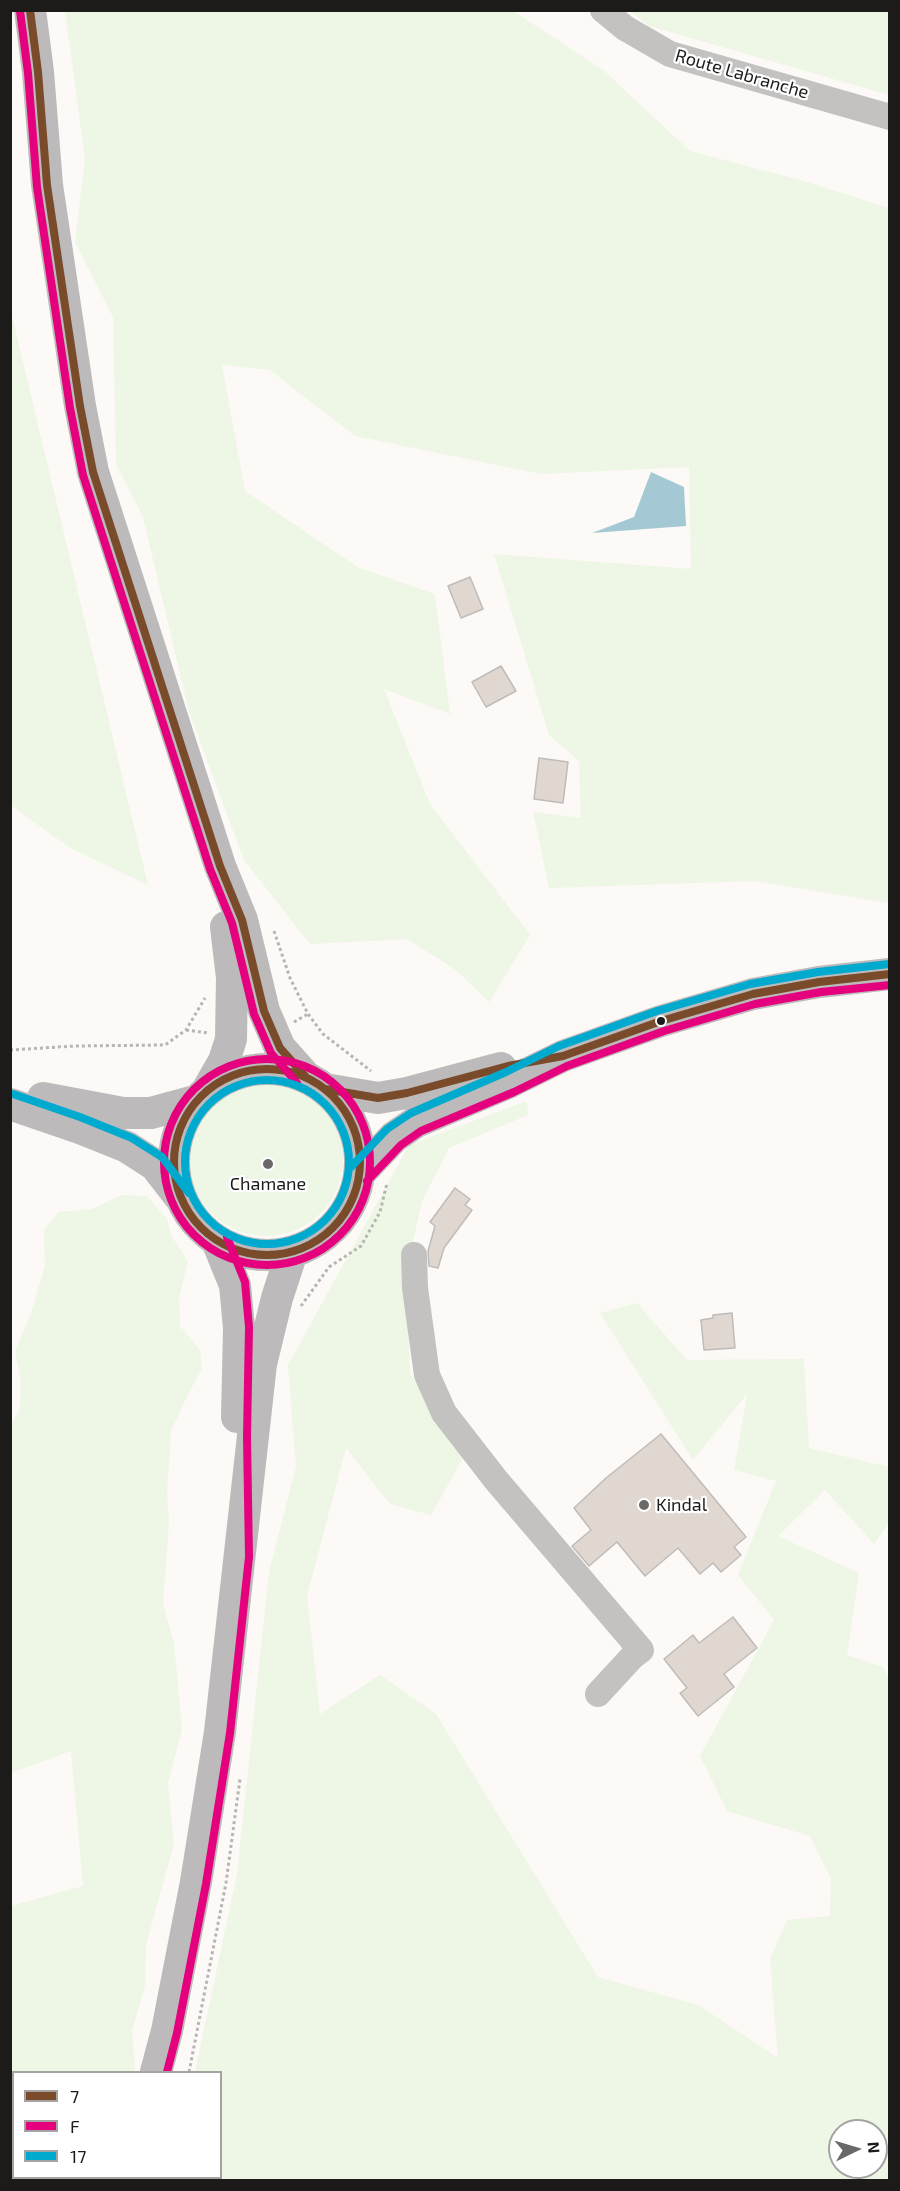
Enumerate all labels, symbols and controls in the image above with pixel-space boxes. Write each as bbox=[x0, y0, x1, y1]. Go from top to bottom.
street label: Route Labranche bbox=[673, 45, 811, 103]
unlabelled marker bbox=[655, 1015, 667, 1027]
marker: Chamane bbox=[261, 1157, 275, 1171]
place label: Chamane bbox=[230, 1173, 306, 1195]
place label: Kindal bbox=[656, 1494, 707, 1516]
marker: Kindal bbox=[637, 1498, 651, 1512]
legend bbox=[12, 2071, 222, 2179]
text: 7 bbox=[70, 2085, 79, 2107]
text: F bbox=[70, 2115, 80, 2137]
north arrow bbox=[828, 2119, 888, 2179]
text: N bbox=[864, 2141, 884, 2154]
text: 17 bbox=[70, 2145, 86, 2167]

